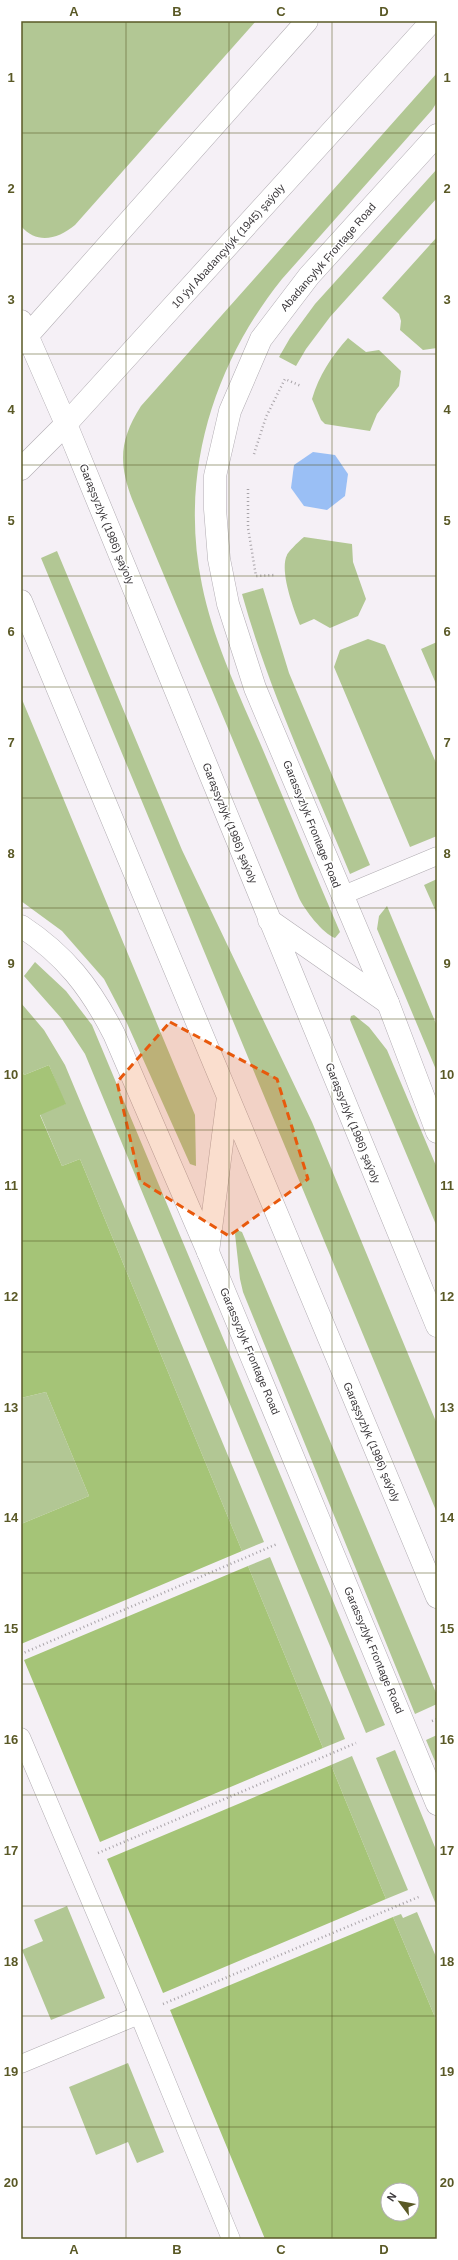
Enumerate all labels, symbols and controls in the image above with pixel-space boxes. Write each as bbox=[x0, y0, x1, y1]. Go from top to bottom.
text: A bbox=[69, 4, 79, 19]
text: B bbox=[172, 4, 182, 19]
text: C bbox=[276, 4, 286, 19]
text: D bbox=[379, 4, 389, 19]
text: 1 bbox=[7, 70, 15, 85]
text: 1 bbox=[443, 70, 451, 85]
text: 2 bbox=[7, 181, 15, 196]
street label: 10 ýyl Abadançylyk (1945) şaýoly bbox=[169, 181, 287, 310]
text: 2 bbox=[443, 181, 451, 196]
street label: Abadancylyk Frontage Road bbox=[278, 201, 378, 313]
text: 3 bbox=[7, 292, 15, 307]
text: 3 bbox=[443, 292, 451, 307]
text: 4 bbox=[7, 402, 15, 417]
text: 4 bbox=[443, 402, 451, 417]
street label: Garaşsyzlyk (1986) şaýoly bbox=[77, 462, 137, 587]
text: 5 bbox=[7, 513, 15, 528]
text: 5 bbox=[443, 513, 451, 528]
text: 6 bbox=[7, 624, 15, 639]
text: 6 bbox=[443, 624, 451, 639]
text: 7 bbox=[7, 735, 15, 750]
text: 7 bbox=[443, 735, 451, 750]
street label: Garassyzlyk Frontage Road bbox=[281, 759, 343, 889]
street label: Garaşsyzlyk (1986) şaýoly bbox=[200, 761, 260, 886]
text: 8 bbox=[7, 846, 15, 861]
text: 8 bbox=[443, 846, 451, 861]
text: 9 bbox=[7, 956, 15, 971]
text: 9 bbox=[443, 956, 451, 971]
street label: Garaşsyzlyk (1986) şaýoly bbox=[323, 1061, 383, 1186]
text: 10 bbox=[4, 1067, 18, 1082]
text: 10 bbox=[440, 1067, 454, 1082]
text: 11 bbox=[4, 1178, 18, 1193]
text: 11 bbox=[440, 1178, 454, 1193]
street label: Garassyzlyk Frontage Road bbox=[218, 1286, 282, 1416]
text: 12 bbox=[4, 1289, 18, 1304]
text: 12 bbox=[440, 1289, 454, 1304]
street label: Garaşsyzlyk (1986) şaýoly bbox=[341, 1380, 403, 1504]
text: 13 bbox=[4, 1400, 18, 1415]
text: 13 bbox=[440, 1400, 454, 1415]
text: 14 bbox=[4, 1510, 19, 1525]
text: 14 bbox=[440, 1510, 455, 1525]
street label: Garassyzlyk Frontage Road bbox=[342, 1585, 406, 1715]
text: 15 bbox=[4, 1621, 18, 1636]
text: 15 bbox=[440, 1621, 454, 1636]
text: 16 bbox=[4, 1732, 18, 1747]
text: 16 bbox=[440, 1732, 454, 1747]
text: 17 bbox=[4, 1843, 18, 1858]
text: 17 bbox=[440, 1843, 454, 1858]
text: 18 bbox=[4, 1954, 18, 1969]
text: 18 bbox=[440, 1954, 454, 1969]
text: 19 bbox=[4, 2064, 18, 2079]
text: 19 bbox=[440, 2064, 454, 2079]
text: 20 bbox=[4, 2175, 18, 2190]
text: 20 bbox=[440, 2175, 454, 2190]
north arrow bbox=[380, 2182, 420, 2222]
text: N bbox=[384, 2190, 399, 2203]
text: A bbox=[69, 2242, 79, 2257]
text: B bbox=[172, 2242, 182, 2257]
text: C bbox=[276, 2242, 286, 2257]
text: D bbox=[379, 2242, 389, 2257]

